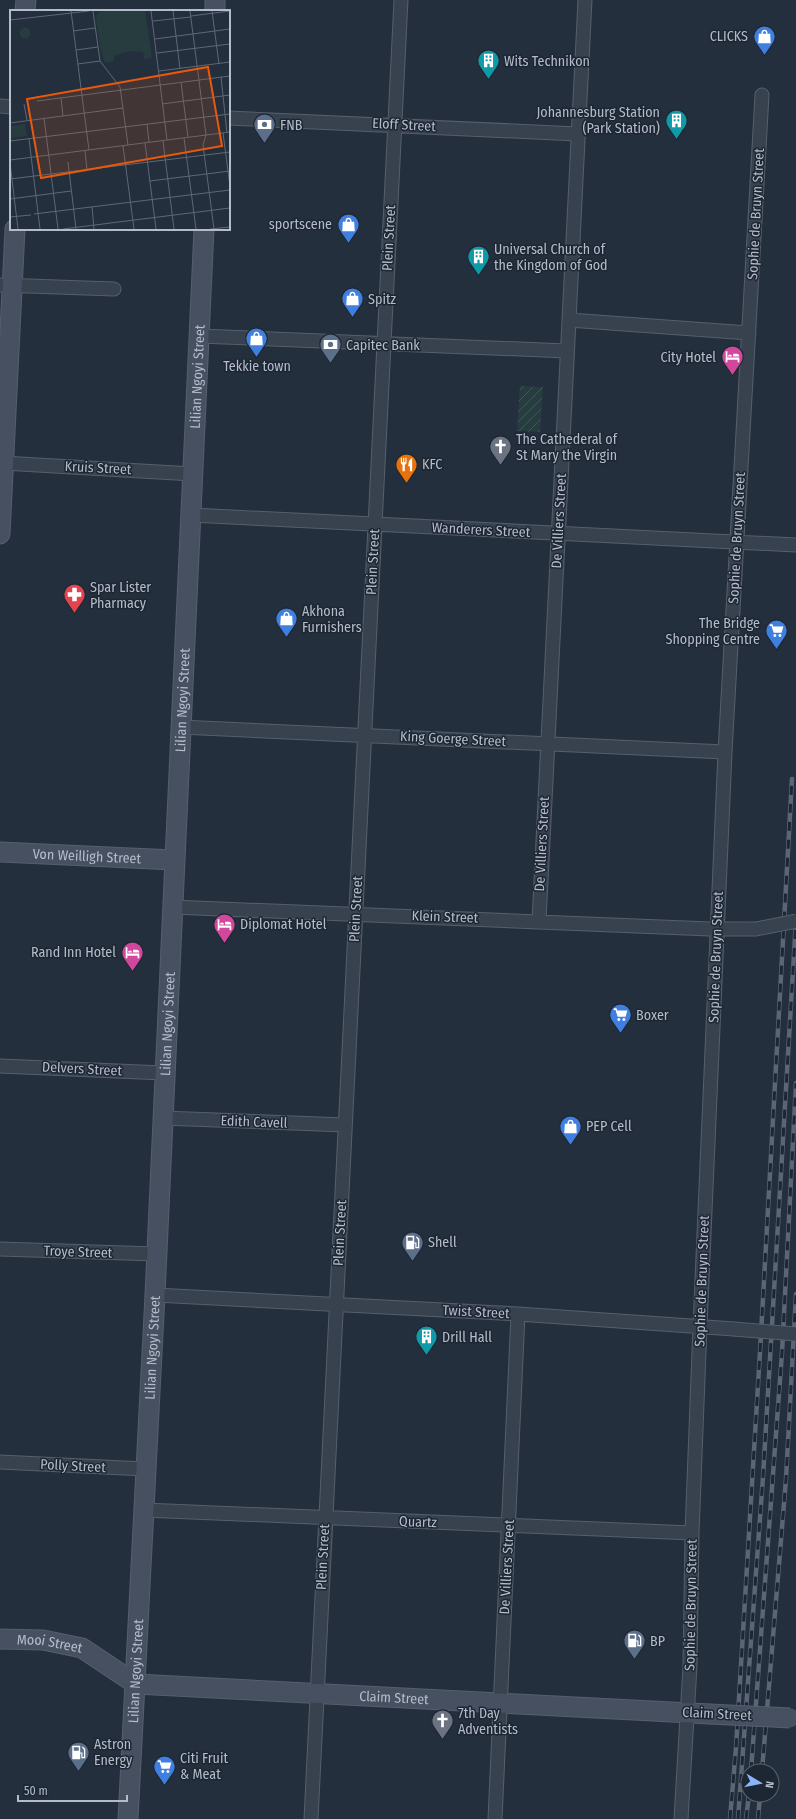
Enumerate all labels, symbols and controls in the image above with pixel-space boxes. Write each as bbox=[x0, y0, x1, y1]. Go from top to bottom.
inset map bbox=[10, 10, 230, 230]
shop icon: CLICKS bbox=[751, 23, 777, 56]
place label: CLICKS bbox=[710, 28, 748, 45]
building icon: Wits Technikon bbox=[475, 48, 501, 81]
place label: Wits Technikon bbox=[504, 53, 590, 70]
place label: Johannesburg Station (Park Station) bbox=[536, 104, 660, 137]
building icon: Johannesburg Station (Park Station) bbox=[663, 107, 689, 140]
bank icon: FNB bbox=[251, 112, 277, 145]
street label: Eloff Street bbox=[372, 115, 437, 135]
place label: FNB bbox=[280, 117, 303, 134]
street label: Sophie de Bruyn Street bbox=[744, 147, 768, 280]
street label: Plein Street bbox=[379, 204, 399, 272]
shop icon: sportscene bbox=[335, 211, 361, 244]
place label: sportscene bbox=[269, 216, 332, 233]
place label: Universal Church of the Kingdom of God bbox=[494, 241, 608, 274]
building icon: Universal Church of the Kingdom of God bbox=[465, 244, 491, 277]
shop icon: Spitz bbox=[340, 286, 366, 319]
place label: Spitz bbox=[368, 291, 396, 308]
street label: Lilian Ngoyi Street bbox=[186, 324, 208, 429]
shop icon: Tekkie town bbox=[244, 325, 270, 358]
bank icon: Capitec Bank bbox=[318, 332, 344, 365]
place label: Capitec Bank bbox=[346, 337, 420, 354]
hotel icon: City Hotel bbox=[719, 344, 745, 377]
place label: City Hotel bbox=[660, 349, 716, 366]
place label: Tekkie town bbox=[223, 358, 291, 375]
place label: The Cathederal of St Mary the Virgin bbox=[516, 431, 619, 464]
church icon: The Cathederal of St Mary the Virgin bbox=[488, 434, 514, 467]
restaurant icon: KFC bbox=[394, 451, 420, 484]
place label: KFC bbox=[422, 456, 442, 473]
street label: Kruis Street bbox=[64, 458, 132, 478]
street label: Sophie de Bruyn Street bbox=[725, 471, 749, 604]
street label: De Villiers Street bbox=[548, 473, 570, 569]
street label: Wanderers Street bbox=[431, 519, 531, 541]
street label: Plein Street bbox=[363, 528, 383, 596]
place label: Spar Lister Pharmacy bbox=[90, 579, 151, 612]
pharmacy icon: Spar Lister Pharmacy bbox=[61, 582, 87, 615]
place label: Akhona Furnishers bbox=[302, 603, 362, 636]
shop icon: Akhona Furnishers bbox=[274, 606, 300, 639]
place label: The Bridge Shopping Centre bbox=[666, 615, 760, 648]
supermarket icon: The Bridge Shopping Centre bbox=[763, 618, 789, 651]
street label: Lilian Ngoyi Street bbox=[171, 647, 193, 753]
street label: King Goerge Street bbox=[400, 728, 507, 750]
street label: De Villiers Street bbox=[531, 796, 553, 892]
street label: Von Weilligh Street bbox=[32, 845, 142, 867]
street label: Plein Street bbox=[346, 875, 366, 943]
street label: Sophie de Bruyn Street bbox=[705, 890, 727, 1023]
street label: Klein Street bbox=[411, 907, 479, 927]
hotel icon: Diplomat Hotel bbox=[211, 911, 237, 944]
place label: Diplomat Hotel bbox=[240, 916, 327, 933]
hotel icon: Rand Inn Hotel bbox=[119, 939, 145, 972]
place label: Rand Inn Hotel bbox=[31, 944, 116, 961]
street label: Lilian Ngoyi Street bbox=[157, 971, 178, 1076]
supermarket icon: Boxer bbox=[607, 1002, 633, 1035]
place label: Boxer bbox=[636, 1007, 669, 1024]
street label: Delvers Street bbox=[42, 1058, 123, 1080]
street label: Edith Cavell bbox=[220, 1112, 288, 1132]
shop icon: PEP Cell bbox=[557, 1113, 583, 1146]
place label: PEP Cell bbox=[586, 1118, 632, 1135]
street label: Plein Street bbox=[330, 1199, 350, 1267]
street label: Sophie de Bruyn Street bbox=[691, 1214, 713, 1347]
fuel station icon: Shell bbox=[400, 1229, 426, 1262]
place label: Shell bbox=[428, 1234, 457, 1251]
street label: Troye Street bbox=[43, 1242, 113, 1262]
street label: Lilian Ngoyi Street bbox=[141, 1295, 163, 1400]
street label: Twist Street bbox=[442, 1302, 510, 1322]
building icon: Drill Hall bbox=[414, 1324, 440, 1357]
place label: Drill Hall bbox=[442, 1329, 492, 1346]
street label: Polly Street bbox=[40, 1456, 107, 1476]
street label: Quartz bbox=[399, 1513, 438, 1531]
street label: De Villiers Street bbox=[496, 1519, 518, 1615]
street label: Plein Street bbox=[313, 1523, 333, 1591]
street label: Sophie de Bruyn Street bbox=[681, 1539, 701, 1671]
street label: Lilian Ngoyi Street bbox=[124, 1618, 147, 1724]
fuel station icon: BP bbox=[622, 1628, 648, 1661]
street label: Mooi Street bbox=[17, 1631, 84, 1656]
place label: BP bbox=[650, 1633, 665, 1650]
street label: Claim Street bbox=[359, 1687, 430, 1708]
street label: Claim Street bbox=[682, 1704, 753, 1724]
place label: 7th Day Adventists bbox=[458, 1705, 518, 1738]
church icon: 7th Day Adventists bbox=[430, 1708, 456, 1741]
place label: Astron Energy bbox=[94, 1736, 133, 1769]
fuel station icon: Astron Energy bbox=[66, 1739, 92, 1772]
place label: Citi Fruit & Meat bbox=[180, 1750, 228, 1783]
supermarket icon: Citi Fruit & Meat bbox=[152, 1753, 178, 1786]
north arrow bbox=[740, 1763, 780, 1803]
scale bar bbox=[18, 1777, 127, 1803]
text: N bbox=[762, 1780, 776, 1789]
text: 50 m bbox=[24, 1784, 48, 1798]

